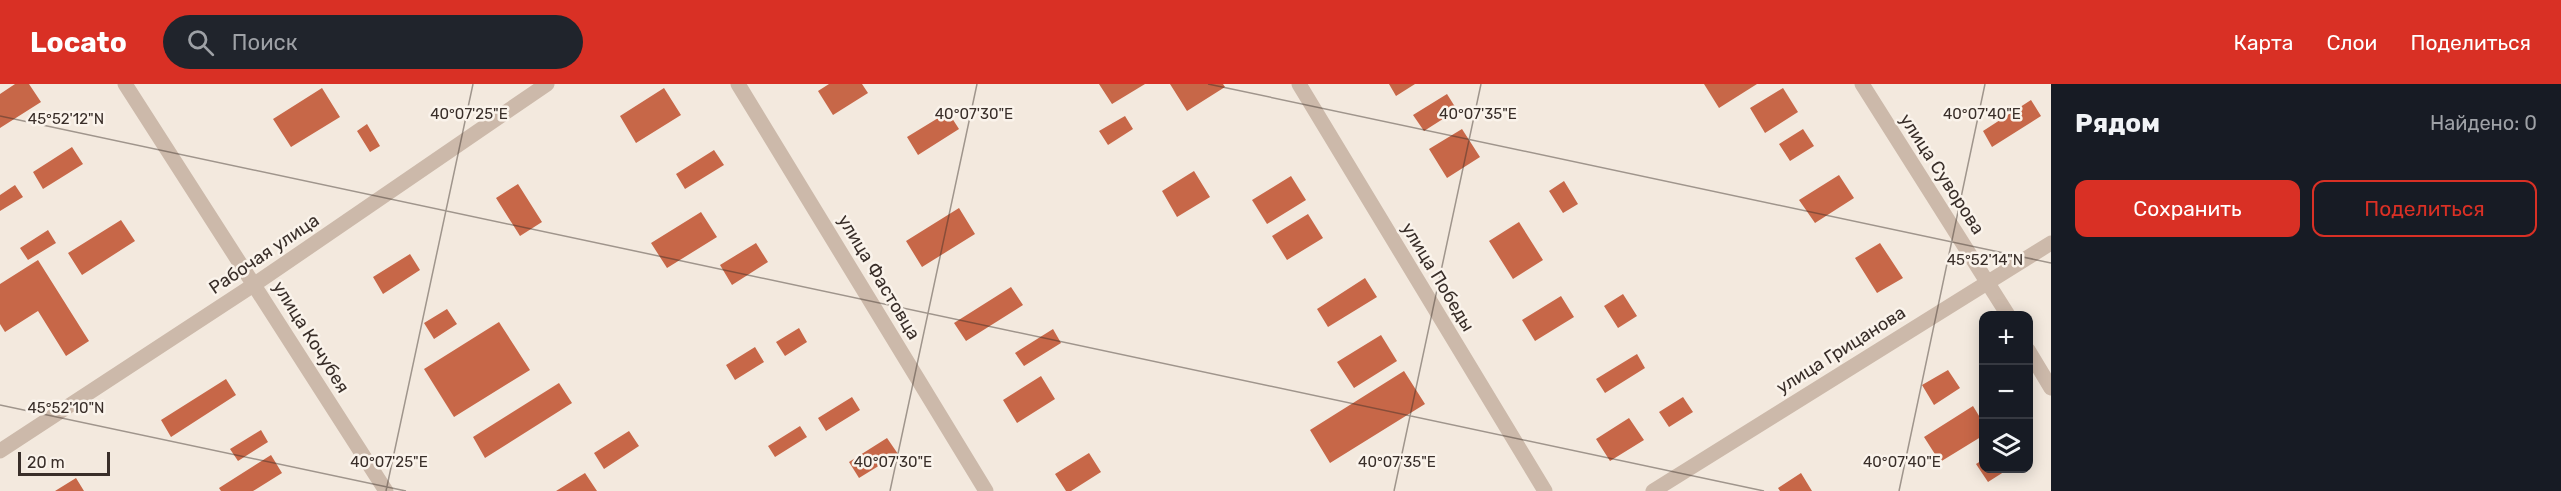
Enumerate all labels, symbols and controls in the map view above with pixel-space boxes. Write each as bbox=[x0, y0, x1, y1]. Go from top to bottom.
search box bbox=[163, 15, 583, 69]
text: Locato bbox=[30, 26, 127, 59]
icon: search bbox=[184, 26, 217, 59]
text: Поиск bbox=[232, 29, 297, 56]
text: Карта bbox=[2233, 30, 2293, 55]
text: Слои bbox=[2326, 30, 2377, 55]
text: Поделиться bbox=[2410, 30, 2531, 55]
text: 40°07'25"E bbox=[430, 105, 508, 123]
text: 40°07'30"E bbox=[935, 105, 1013, 123]
text: 40°07'35"E bbox=[1439, 105, 1517, 123]
text: 40°07'40"E bbox=[1943, 105, 2021, 123]
text: Рядом bbox=[2075, 108, 2160, 139]
street label: улица Суворова bbox=[1895, 109, 1989, 239]
text: 45°52'12"N bbox=[28, 110, 104, 128]
text: Найдено: 0 bbox=[2430, 111, 2537, 135]
button: Сохранить bbox=[2075, 180, 2300, 237]
button: Поделиться bbox=[2312, 180, 2537, 237]
street label: Рабочая улица bbox=[205, 209, 323, 299]
street label: улица Фастовца bbox=[833, 210, 925, 344]
street label: улица Победы bbox=[1397, 218, 1479, 336]
text: 45°52'14"N bbox=[1947, 251, 2023, 269]
street label: улица Кочубея bbox=[268, 277, 354, 397]
street label: улица Грицанова bbox=[1772, 301, 1910, 399]
map controls bbox=[1979, 311, 2033, 473]
button: + bbox=[1979, 311, 2033, 365]
button: − bbox=[1979, 365, 2033, 419]
text: 45°52'10"N bbox=[27, 399, 105, 417]
button: layers bbox=[1979, 419, 2033, 473]
scale bar bbox=[18, 449, 110, 476]
text: 20 m bbox=[27, 453, 65, 472]
text: 40°07'25"E bbox=[350, 453, 428, 471]
text: 40°07'30"E bbox=[854, 453, 932, 471]
text: 40°07'35"E bbox=[1358, 453, 1436, 471]
text: 40°07'40"E bbox=[1863, 453, 1941, 471]

